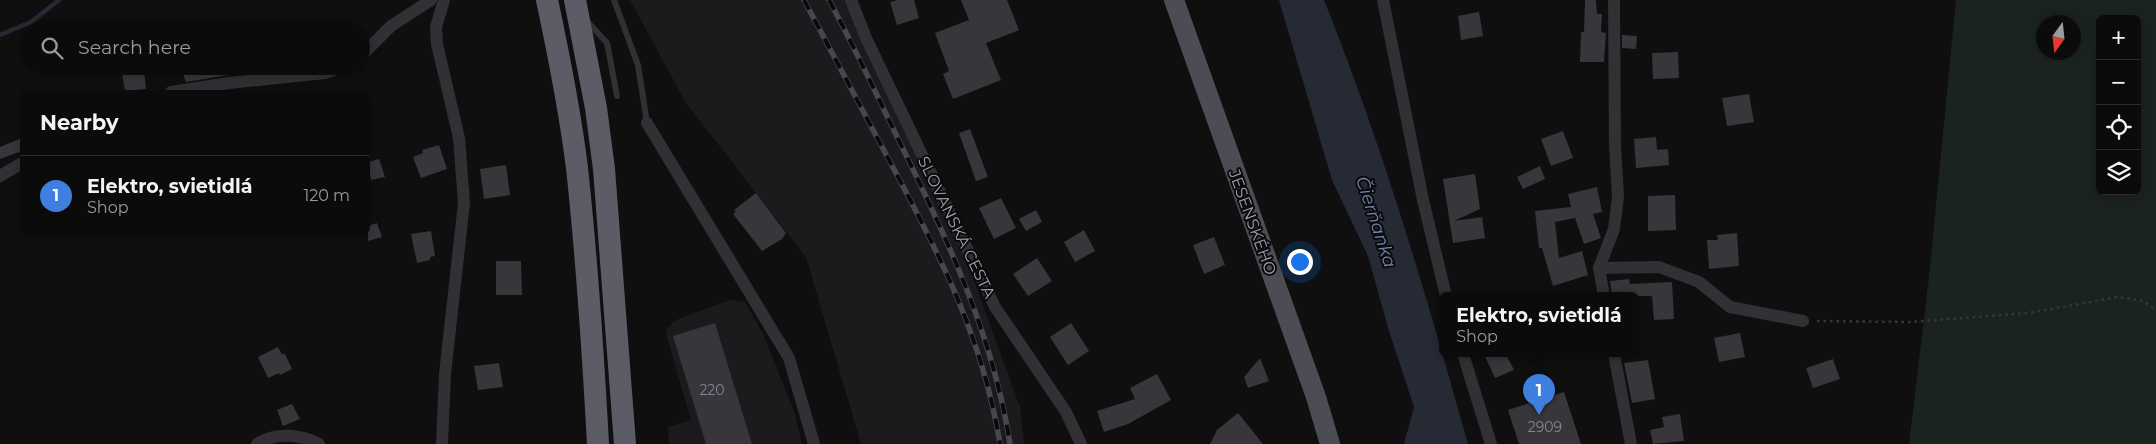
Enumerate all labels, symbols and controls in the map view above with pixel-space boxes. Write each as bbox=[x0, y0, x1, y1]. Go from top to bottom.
north arrow bbox=[2036, 15, 2081, 60]
map controls bbox=[2096, 15, 2141, 195]
button: + bbox=[2096, 15, 2141, 60]
search box bbox=[20, 20, 370, 75]
icon: search bbox=[38, 34, 66, 62]
text: Search here bbox=[78, 36, 191, 59]
button: − bbox=[2096, 60, 2141, 105]
button: locate bbox=[2096, 105, 2141, 150]
text: Nearby bbox=[40, 110, 119, 135]
button: layers bbox=[2096, 150, 2141, 195]
street label: SLOVANSKÁ CESTA bbox=[914, 153, 999, 302]
street label: JESENSKÉHO bbox=[1224, 166, 1280, 277]
water label: Čierňanka bbox=[1351, 174, 1401, 270]
text: Elektro, svietidlá bbox=[87, 175, 252, 198]
text: 1 bbox=[53, 186, 59, 205]
text: 120 m bbox=[303, 186, 350, 205]
text: Shop bbox=[87, 198, 129, 217]
your location bbox=[1287, 249, 1313, 275]
popup bbox=[1439, 292, 1639, 357]
text: Elektro, svietidlá bbox=[1456, 304, 1622, 327]
text: Shop bbox=[1456, 327, 1498, 346]
pin: 1 bbox=[1523, 374, 1555, 415]
house number: 220 bbox=[699, 381, 725, 399]
house number: 2909 bbox=[1528, 418, 1562, 436]

